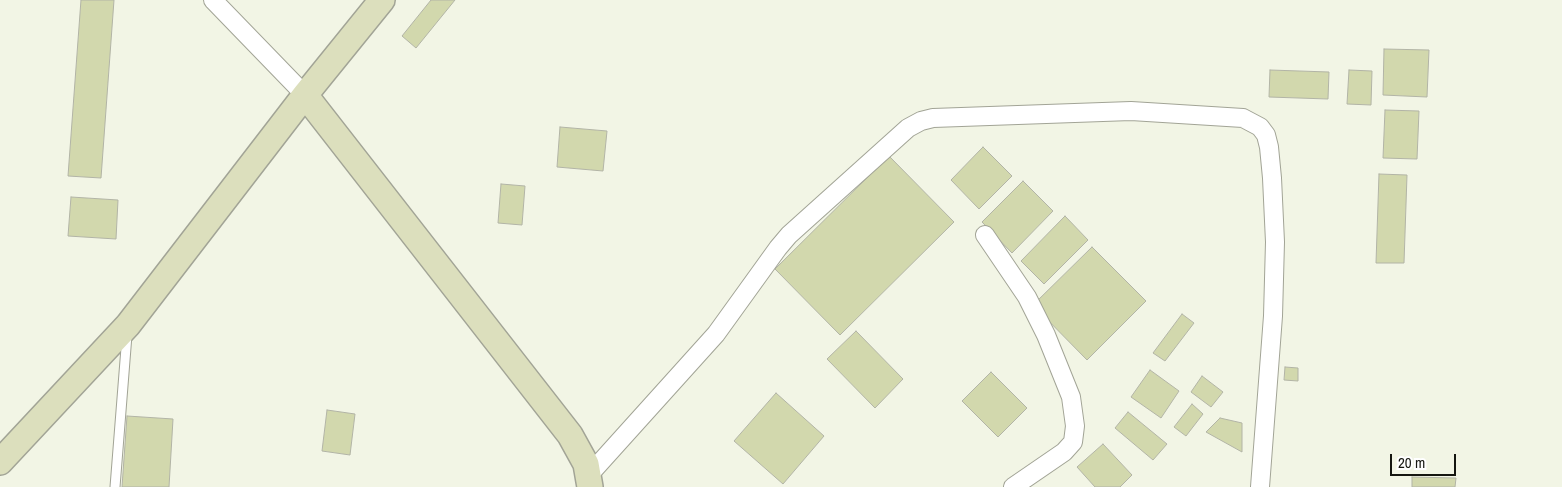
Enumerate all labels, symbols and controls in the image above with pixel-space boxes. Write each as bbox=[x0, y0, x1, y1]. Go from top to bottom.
scale bar bbox=[1392, 444, 1458, 476]
text: 20 m bbox=[1398, 452, 1425, 473]

